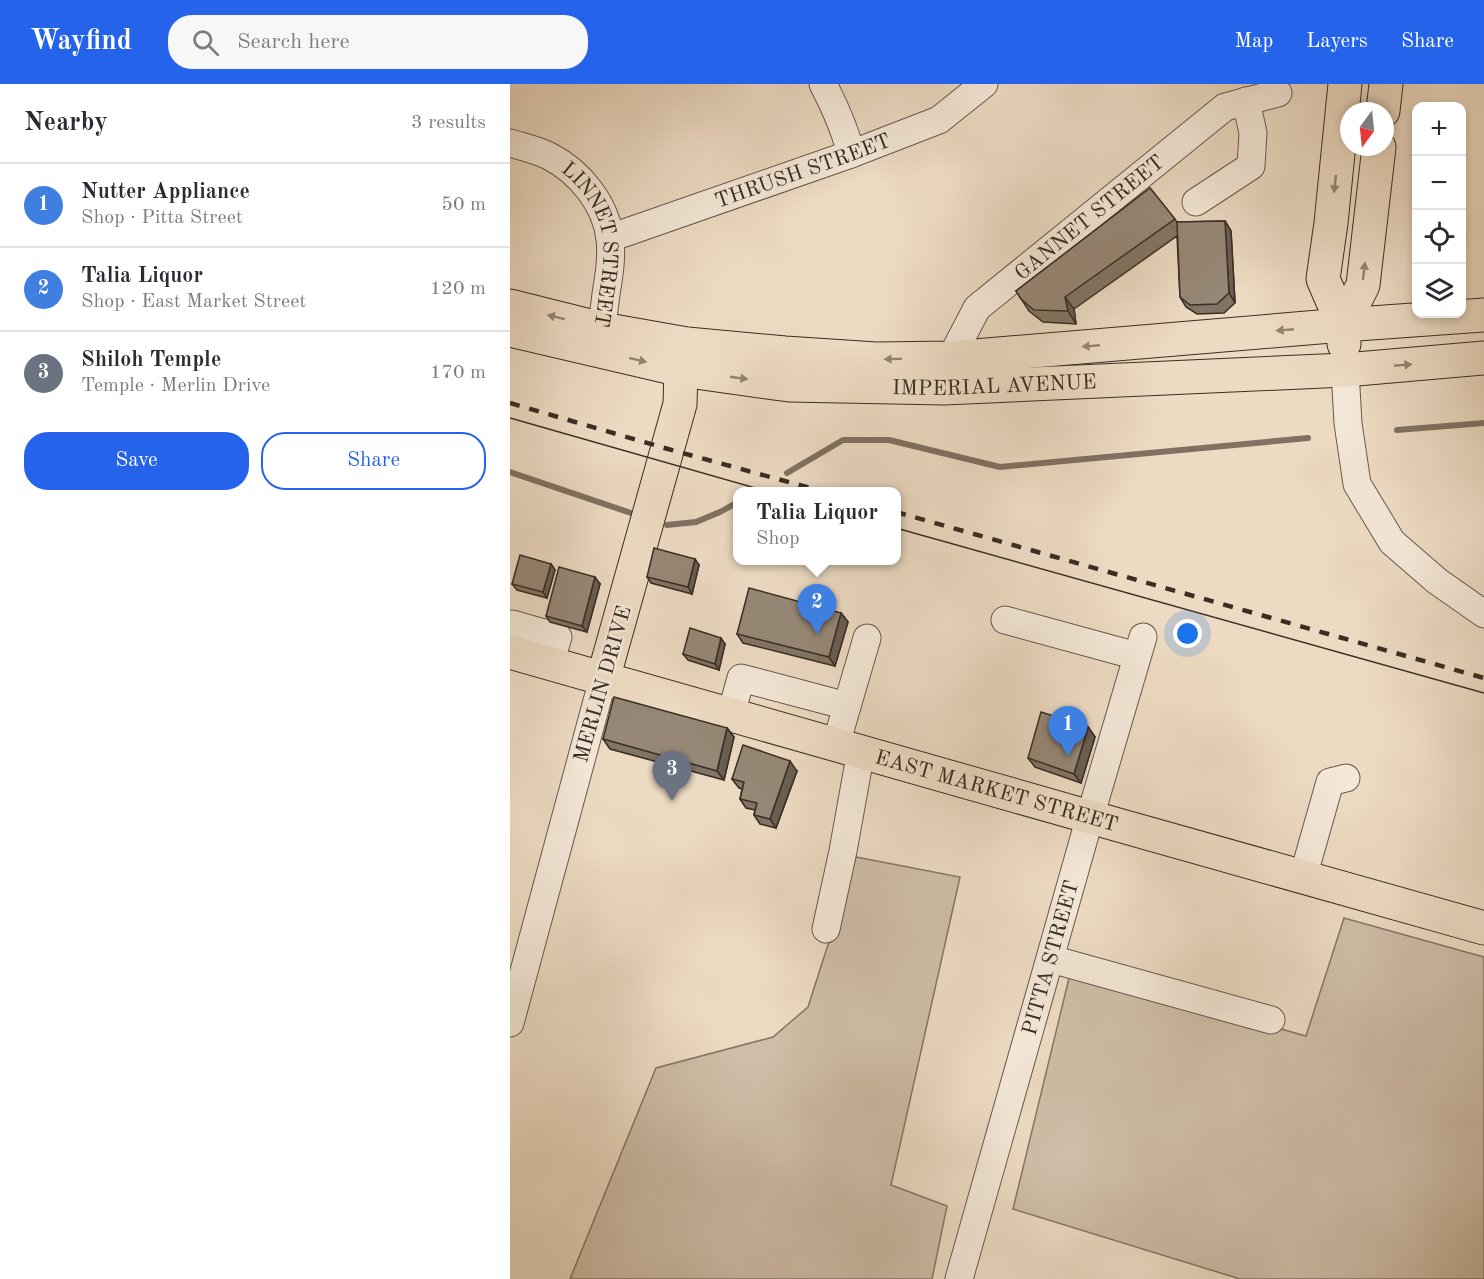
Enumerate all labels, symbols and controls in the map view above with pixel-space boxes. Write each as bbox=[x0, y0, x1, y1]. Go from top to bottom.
search box bbox=[168, 15, 588, 69]
icon: search bbox=[189, 26, 222, 59]
text: Wayfind bbox=[30, 28, 132, 56]
text: Search here bbox=[237, 31, 350, 53]
text: Map bbox=[1234, 31, 1273, 52]
text: Layers bbox=[1306, 31, 1368, 52]
text: Share bbox=[1401, 31, 1454, 52]
north arrow bbox=[1340, 102, 1394, 156]
map controls bbox=[1412, 102, 1466, 318]
button: + bbox=[1412, 102, 1466, 156]
text: Nearby bbox=[24, 110, 108, 136]
text: 3 results bbox=[411, 113, 486, 133]
street label: THRUSH STREET bbox=[712, 131, 894, 213]
street label: GANNET STREET bbox=[1011, 152, 1169, 285]
button: − bbox=[1412, 156, 1466, 210]
street label: LINNET STREET bbox=[557, 159, 620, 328]
one-way arrow bbox=[1330, 175, 1340, 194]
text: Nutter Appliance bbox=[81, 181, 250, 203]
text: 1 bbox=[38, 195, 49, 215]
text: 50 m bbox=[441, 195, 486, 215]
text: Shop · Pitta Street bbox=[81, 208, 243, 228]
button: locate bbox=[1412, 210, 1466, 264]
one-way arrow bbox=[1360, 261, 1369, 280]
button: layers bbox=[1412, 264, 1466, 318]
text: Talia Liquor bbox=[81, 265, 203, 287]
text: 2 bbox=[38, 279, 49, 299]
text: 120 m bbox=[430, 279, 486, 299]
text: Shop · East Market Street bbox=[81, 292, 306, 312]
one-way arrow bbox=[547, 312, 565, 322]
one-way arrow bbox=[1276, 325, 1295, 335]
one-way arrow bbox=[1081, 341, 1100, 351]
text: Shiloh Temple bbox=[81, 349, 221, 371]
one-way arrow bbox=[883, 354, 902, 364]
one-way arrow bbox=[629, 355, 648, 365]
one-way arrow bbox=[1394, 360, 1413, 369]
text: 3 bbox=[38, 363, 49, 383]
text: 170 m bbox=[430, 363, 486, 383]
street label: IMPERIAL AVENUE bbox=[892, 372, 1097, 400]
one-way arrow bbox=[729, 374, 748, 383]
text: Temple · Merlin Drive bbox=[81, 376, 270, 396]
button: Save bbox=[24, 432, 249, 490]
button: Share bbox=[261, 432, 486, 490]
popup bbox=[733, 487, 901, 565]
text: Talia Liquor bbox=[756, 502, 878, 524]
text: Shop bbox=[756, 529, 800, 549]
pin: 2 bbox=[798, 584, 836, 634]
street label: MERLIN DRIVE bbox=[571, 604, 636, 765]
your location bbox=[1173, 619, 1202, 648]
pin: 1 bbox=[1048, 706, 1088, 756]
street label: EAST MARKET STREET bbox=[872, 747, 1120, 836]
pin: 3 bbox=[652, 752, 692, 801]
street label: PITTA STREET bbox=[1020, 878, 1083, 1038]

